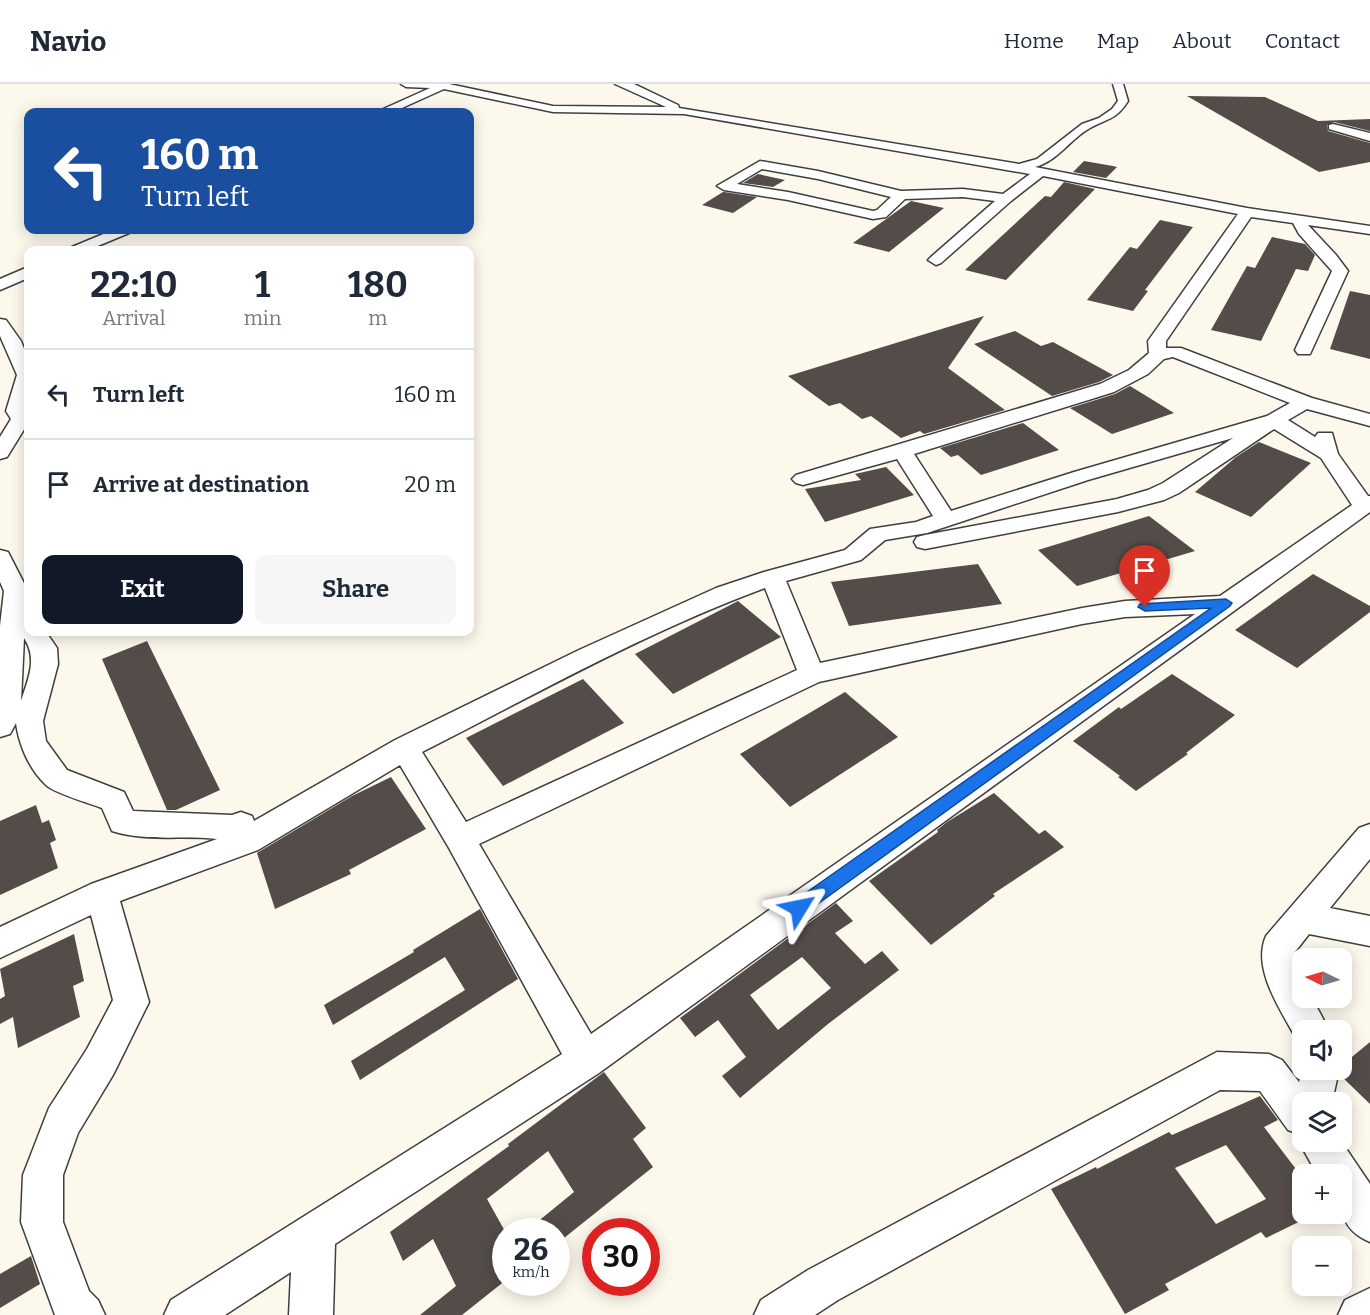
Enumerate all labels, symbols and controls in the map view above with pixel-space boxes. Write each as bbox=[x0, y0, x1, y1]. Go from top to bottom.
text: Navio bbox=[30, 25, 106, 58]
text: Home bbox=[1004, 28, 1064, 54]
text: Map bbox=[1097, 28, 1139, 54]
text: About bbox=[1172, 28, 1232, 54]
text: Contact bbox=[1265, 28, 1340, 54]
text: 160 m bbox=[141, 130, 258, 180]
icon: left bbox=[42, 132, 120, 210]
text: Turn left bbox=[141, 181, 249, 213]
text: 22:10 bbox=[90, 263, 178, 307]
text: 1 bbox=[255, 263, 270, 307]
text: 180 bbox=[348, 263, 408, 307]
text: Arrival bbox=[102, 306, 166, 330]
text: min bbox=[244, 306, 281, 330]
text: m bbox=[368, 306, 387, 330]
icon: left bbox=[42, 378, 75, 411]
text: Turn left bbox=[93, 381, 185, 408]
text: 160 m bbox=[395, 381, 456, 408]
icon: arrive bbox=[42, 468, 75, 501]
text: Arrive at destination bbox=[93, 471, 309, 498]
text: 20 m bbox=[405, 471, 456, 498]
pin bbox=[1119, 545, 1170, 607]
icon: arrive bbox=[1128, 554, 1161, 587]
button: Exit bbox=[42, 555, 243, 624]
button: Share bbox=[255, 555, 456, 624]
position arrow bbox=[767, 876, 831, 940]
north arrow bbox=[1292, 948, 1352, 1008]
map controls bbox=[1292, 948, 1352, 1296]
button: sound bbox=[1292, 1020, 1352, 1080]
button: layers bbox=[1292, 1092, 1352, 1152]
button: + bbox=[1292, 1164, 1352, 1224]
speed limit sign: 30 bbox=[582, 1218, 660, 1296]
text: 26 bbox=[514, 1232, 548, 1268]
button: − bbox=[1292, 1236, 1352, 1296]
text: km/h bbox=[512, 1263, 550, 1281]

